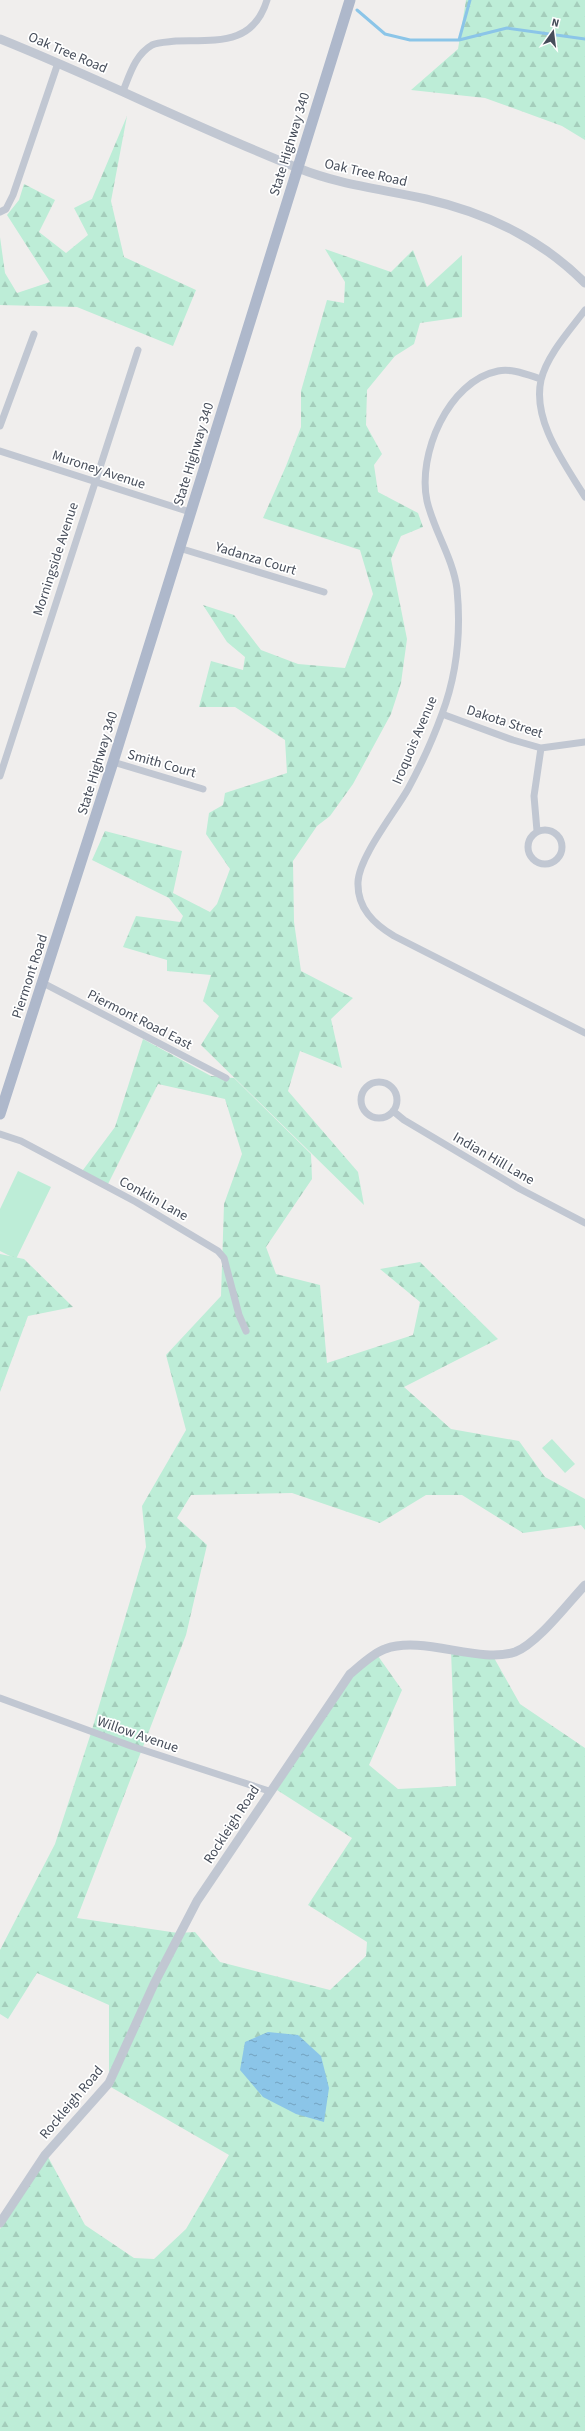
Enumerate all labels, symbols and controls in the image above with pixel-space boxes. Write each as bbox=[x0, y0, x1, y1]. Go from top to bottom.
north arrow bbox=[533, 12, 573, 52]
text: N bbox=[550, 15, 561, 31]
street label: Oak Tree Road bbox=[25, 27, 110, 79]
street label: State Highway 340 bbox=[265, 90, 315, 198]
street label: Oak Tree Road bbox=[322, 154, 409, 192]
street label: State Highway 340 bbox=[169, 400, 219, 508]
street label: Muroney Avenue bbox=[49, 445, 148, 495]
street label: Morningside Avenue bbox=[28, 500, 84, 619]
street label: Yadanza Court bbox=[212, 537, 299, 581]
street label: Iroquois Avenue bbox=[387, 693, 443, 788]
street label: Dakota Street bbox=[464, 700, 546, 744]
street label: State Highway 340 bbox=[73, 709, 123, 817]
street label: Smith Court bbox=[125, 745, 199, 783]
street label: Piermont Road bbox=[7, 932, 53, 1021]
street label: Piermont Road East bbox=[84, 985, 196, 1055]
street label: Indian Hill Lane bbox=[449, 1127, 538, 1190]
street label: Conklin Lane bbox=[115, 1172, 192, 1226]
street label: Willow Avenue bbox=[94, 1712, 181, 1758]
street label: Rockleigh Road bbox=[199, 1781, 265, 1868]
street label: Rockleigh Road bbox=[35, 2062, 108, 2144]

